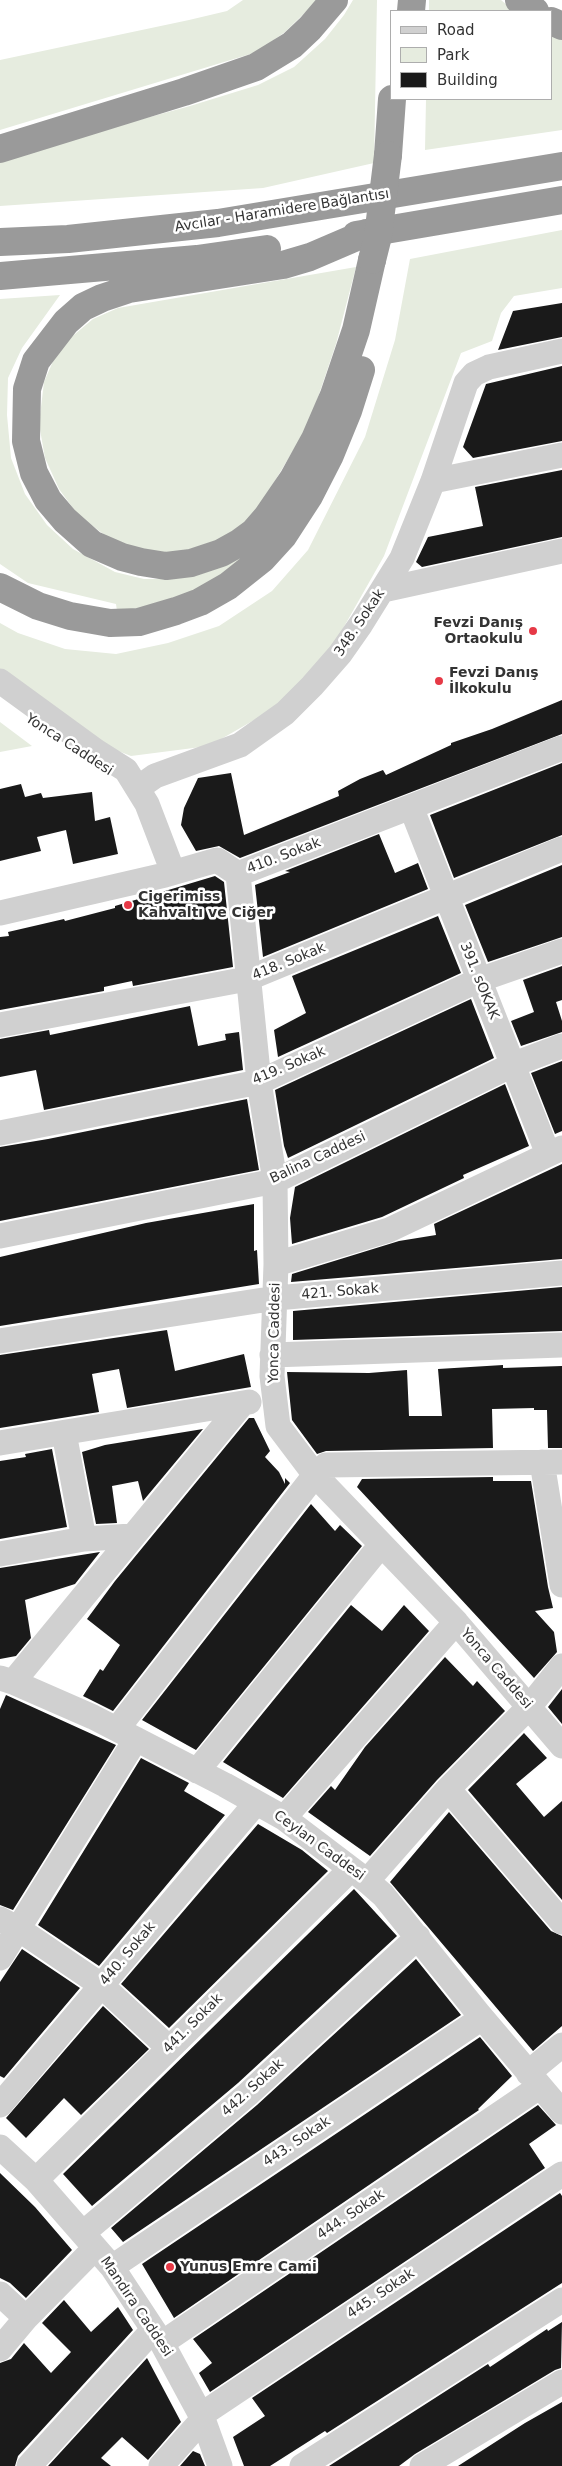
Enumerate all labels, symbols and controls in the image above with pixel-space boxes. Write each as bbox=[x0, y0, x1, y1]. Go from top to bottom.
legend bbox=[390, 10, 552, 100]
text: Road bbox=[437, 21, 475, 39]
text: Park bbox=[437, 46, 469, 64]
text: Building bbox=[437, 71, 498, 89]
street label: Avcılar - Haramidere Bağlantısı bbox=[174, 186, 390, 236]
street label: 348. Sokak bbox=[331, 586, 389, 660]
place label: Fevzi Danış Ortaokulu bbox=[433, 615, 523, 648]
marker: Fevzi Danış Ortaokulu bbox=[527, 625, 539, 637]
place label: Fevzi Danış İlkokulu bbox=[449, 665, 539, 698]
marker: Fevzi Danış İlkokulu bbox=[433, 675, 445, 687]
street label: Yonca Caddesi bbox=[22, 711, 116, 779]
street label: 410. Sokak bbox=[245, 834, 323, 878]
place label: Cigerimiss Kahvaltı ve Ciğer bbox=[138, 889, 273, 922]
marker: Cigerimiss Kahvaltı ve Ciğer bbox=[122, 899, 134, 911]
street label: 418. Sokak bbox=[250, 940, 328, 984]
street label: 391. sOKAK bbox=[456, 940, 502, 1022]
street label: 419. Sokak bbox=[250, 1043, 328, 1089]
street label: Balina Caddesi bbox=[267, 1128, 369, 1188]
street label: 421. Sokak bbox=[301, 1280, 379, 1304]
street label: Yonca Caddesi bbox=[266, 1282, 284, 1384]
street label: Yonca Caddesi bbox=[457, 1625, 535, 1713]
street label: Ceylan Caddesi bbox=[270, 1807, 368, 1885]
street label: 440. Sokak bbox=[97, 1919, 159, 1989]
street label: 441. Sokak bbox=[160, 1991, 226, 2057]
street label: 442. Sokak bbox=[219, 2056, 287, 2120]
street label: 443. Sokak bbox=[260, 2113, 334, 2171]
street label: 444. Sokak bbox=[314, 2186, 388, 2244]
street label: Mandıra Caddesi bbox=[96, 2254, 176, 2360]
place label: Yunus Emre Cami bbox=[180, 2259, 317, 2275]
marker: Yunus Emre Cami bbox=[164, 2261, 176, 2273]
street label: 445. Sokak bbox=[344, 2265, 418, 2323]

